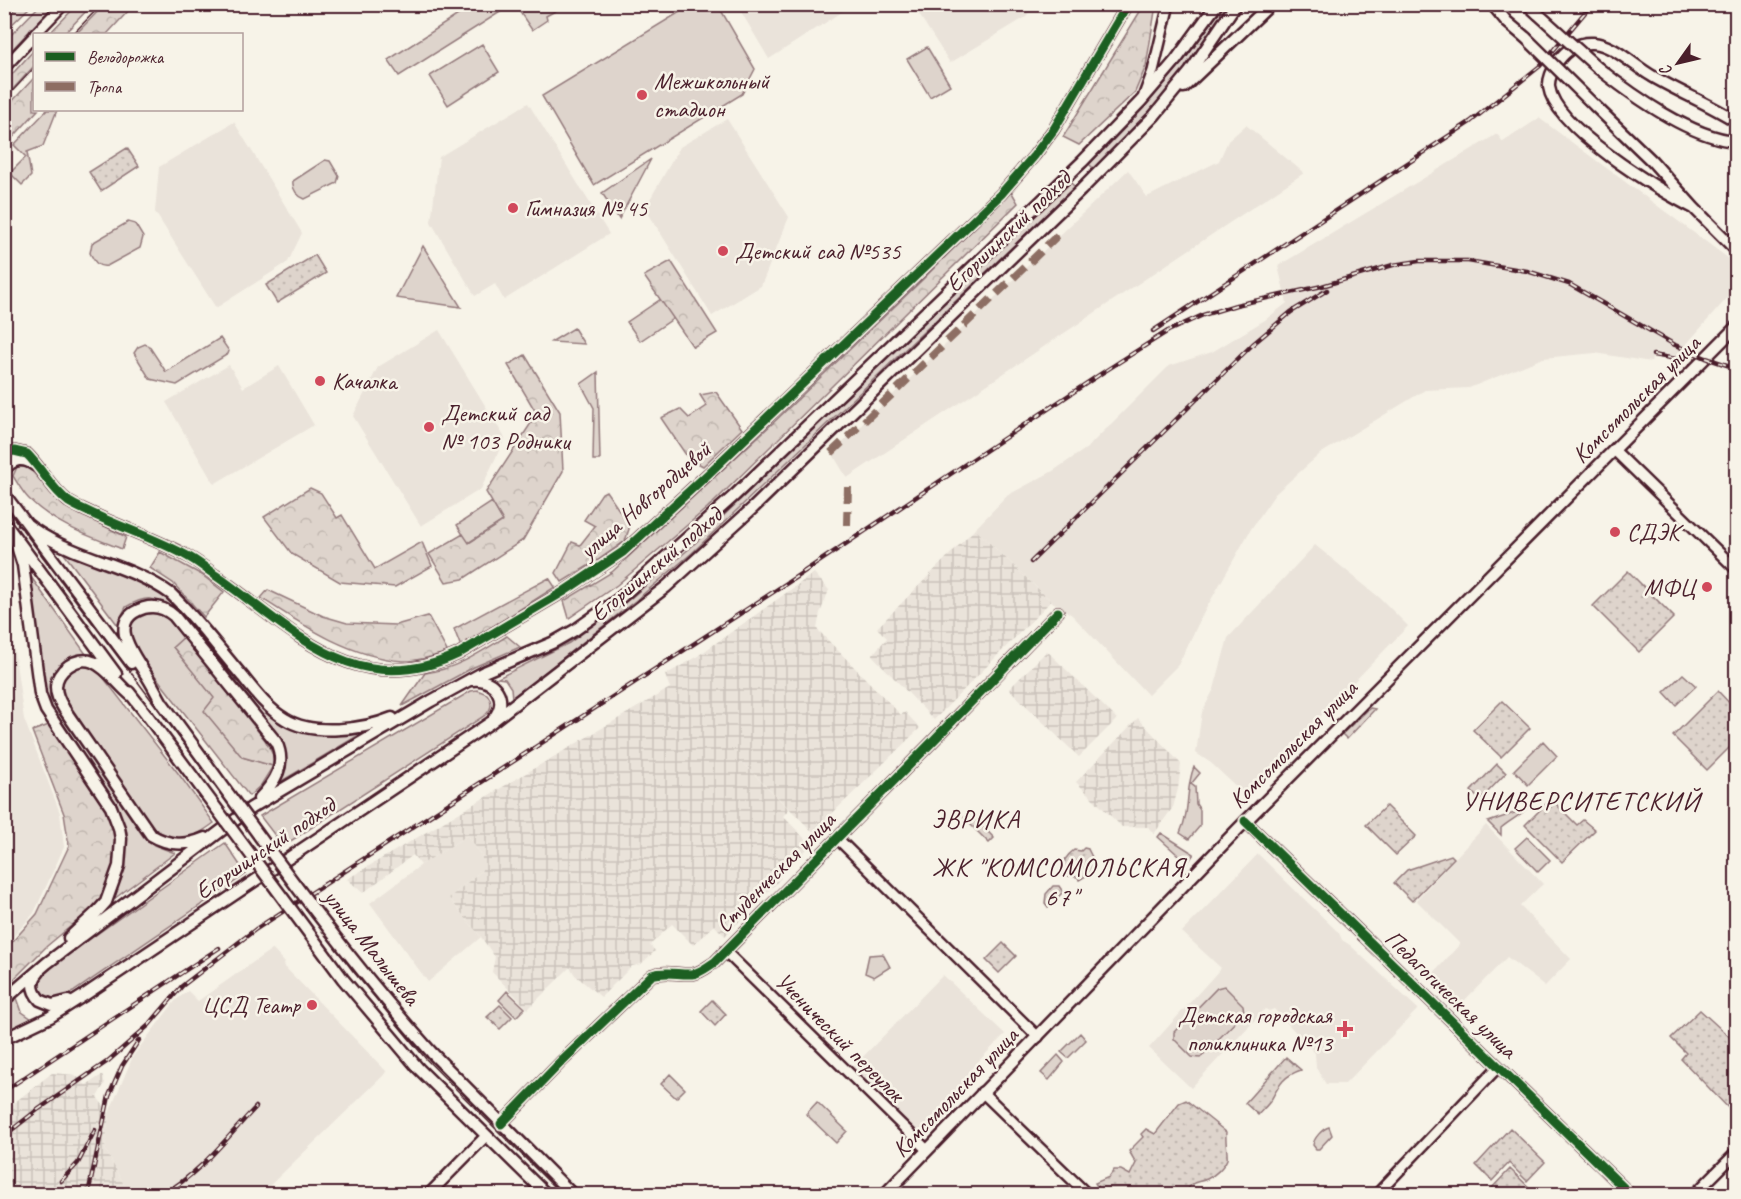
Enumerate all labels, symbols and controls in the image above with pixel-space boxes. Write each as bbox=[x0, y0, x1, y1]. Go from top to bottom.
legend bbox=[33, 33, 243, 111]
north arrow bbox=[1648, 33, 1708, 93]
text: Велодорожка bbox=[87, 46, 165, 68]
text: С bbox=[1655, 60, 1677, 80]
place label: Межшкольный стадион bbox=[654, 66, 771, 124]
text: Тропа bbox=[87, 76, 123, 98]
marker: Межшкольный стадион bbox=[635, 88, 649, 102]
street label: Егоршинский подход bbox=[939, 162, 1079, 298]
place label: Гимназия № 45 bbox=[525, 193, 649, 223]
marker: Гимназия № 45 bbox=[506, 201, 520, 215]
place label: Детский сад №535 bbox=[735, 236, 902, 266]
marker: Детский сад №535 bbox=[716, 244, 730, 258]
street label: Комсомольская улица bbox=[1566, 328, 1707, 469]
place label: Качалка bbox=[332, 366, 398, 396]
marker: Качалка bbox=[313, 374, 327, 388]
place label: Детский сад № 103 Родники bbox=[441, 398, 572, 456]
marker: Детский сад № 103 Родники bbox=[422, 420, 436, 434]
street label: улица Новгородцевой bbox=[571, 433, 719, 567]
street label: Егоршинский подход bbox=[584, 499, 730, 628]
place label: СДЭК bbox=[1627, 517, 1685, 547]
marker: СДЭК bbox=[1608, 525, 1622, 539]
place label: МФЦ bbox=[1644, 572, 1697, 602]
marker: МФЦ bbox=[1700, 580, 1714, 594]
street label: Комсомольская улица bbox=[1223, 673, 1364, 814]
district label: УНИВЕРСИТЕТСКИЙ bbox=[1462, 784, 1703, 818]
street label: Егоршинский подход bbox=[189, 789, 343, 906]
district label: ЭВРИКА bbox=[931, 803, 1021, 836]
street label: Студенческая улица bbox=[708, 804, 843, 939]
district label: ЖК "КОМСОМОЛЬСКАЯ, 67" bbox=[932, 851, 1192, 914]
street label: улица Малышева bbox=[316, 881, 428, 1012]
street label: Педагогическая улица bbox=[1379, 923, 1525, 1066]
street label: Ученический переулок bbox=[769, 966, 913, 1110]
place label: ЦСД Театр bbox=[202, 990, 302, 1020]
marker: ЦСД Театр bbox=[305, 998, 319, 1012]
place label: Детская городская поликлиника №13 bbox=[1178, 1000, 1334, 1058]
street label: Комсомольская улица bbox=[885, 1020, 1025, 1163]
marker: Детская городская поликлиника №13 bbox=[1336, 1020, 1354, 1038]

